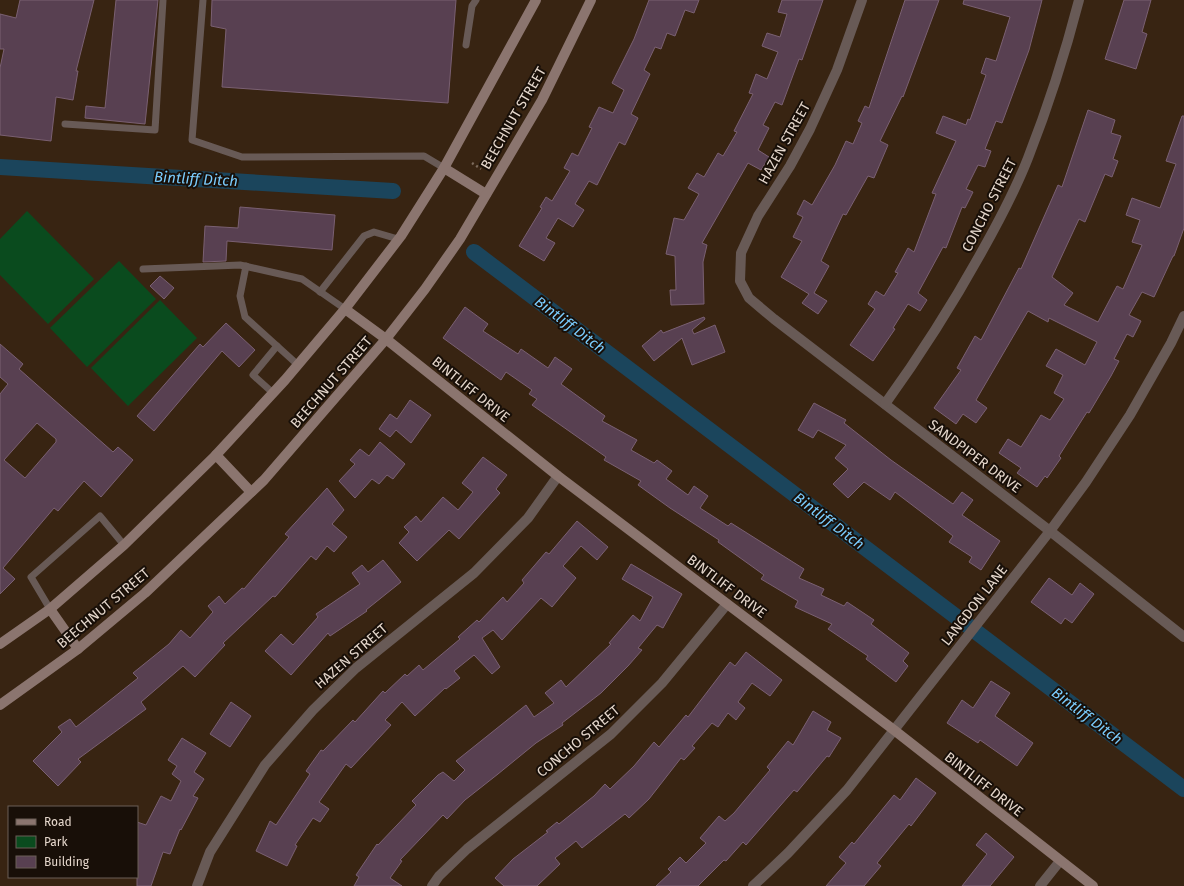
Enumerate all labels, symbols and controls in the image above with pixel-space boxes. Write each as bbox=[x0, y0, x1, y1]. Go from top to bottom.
street label: BEECHNUT STREET bbox=[477, 63, 550, 173]
street label: HAZEN STREET bbox=[755, 99, 814, 187]
street label: CONCHO STREET bbox=[959, 155, 1021, 255]
water label: Bintliff Ditch bbox=[154, 168, 238, 190]
water label: Bintliff Ditch bbox=[531, 293, 609, 357]
street label: BEECHNUT STREET bbox=[287, 333, 376, 432]
street label: BINTLIFF DRIVE bbox=[428, 353, 513, 426]
street label: SANDPIPER DRIVE bbox=[925, 416, 1024, 497]
water label: Bintliff Ditch bbox=[790, 489, 868, 553]
street label: BINTLIFF DRIVE bbox=[684, 551, 770, 622]
street label: LANGDON LANE bbox=[938, 562, 1011, 649]
street label: BEECHNUT STREET bbox=[54, 564, 154, 652]
street label: HAZEN STREET bbox=[311, 620, 392, 693]
water label: Bintliff Ditch bbox=[1048, 684, 1126, 748]
street label: CONCHO STREET bbox=[533, 701, 624, 781]
street label: BINTLIFF DRIVE bbox=[941, 748, 1026, 820]
legend bbox=[8, 806, 138, 878]
text: Road bbox=[44, 815, 72, 829]
text: Park bbox=[44, 835, 68, 849]
text: Building bbox=[44, 855, 90, 869]

